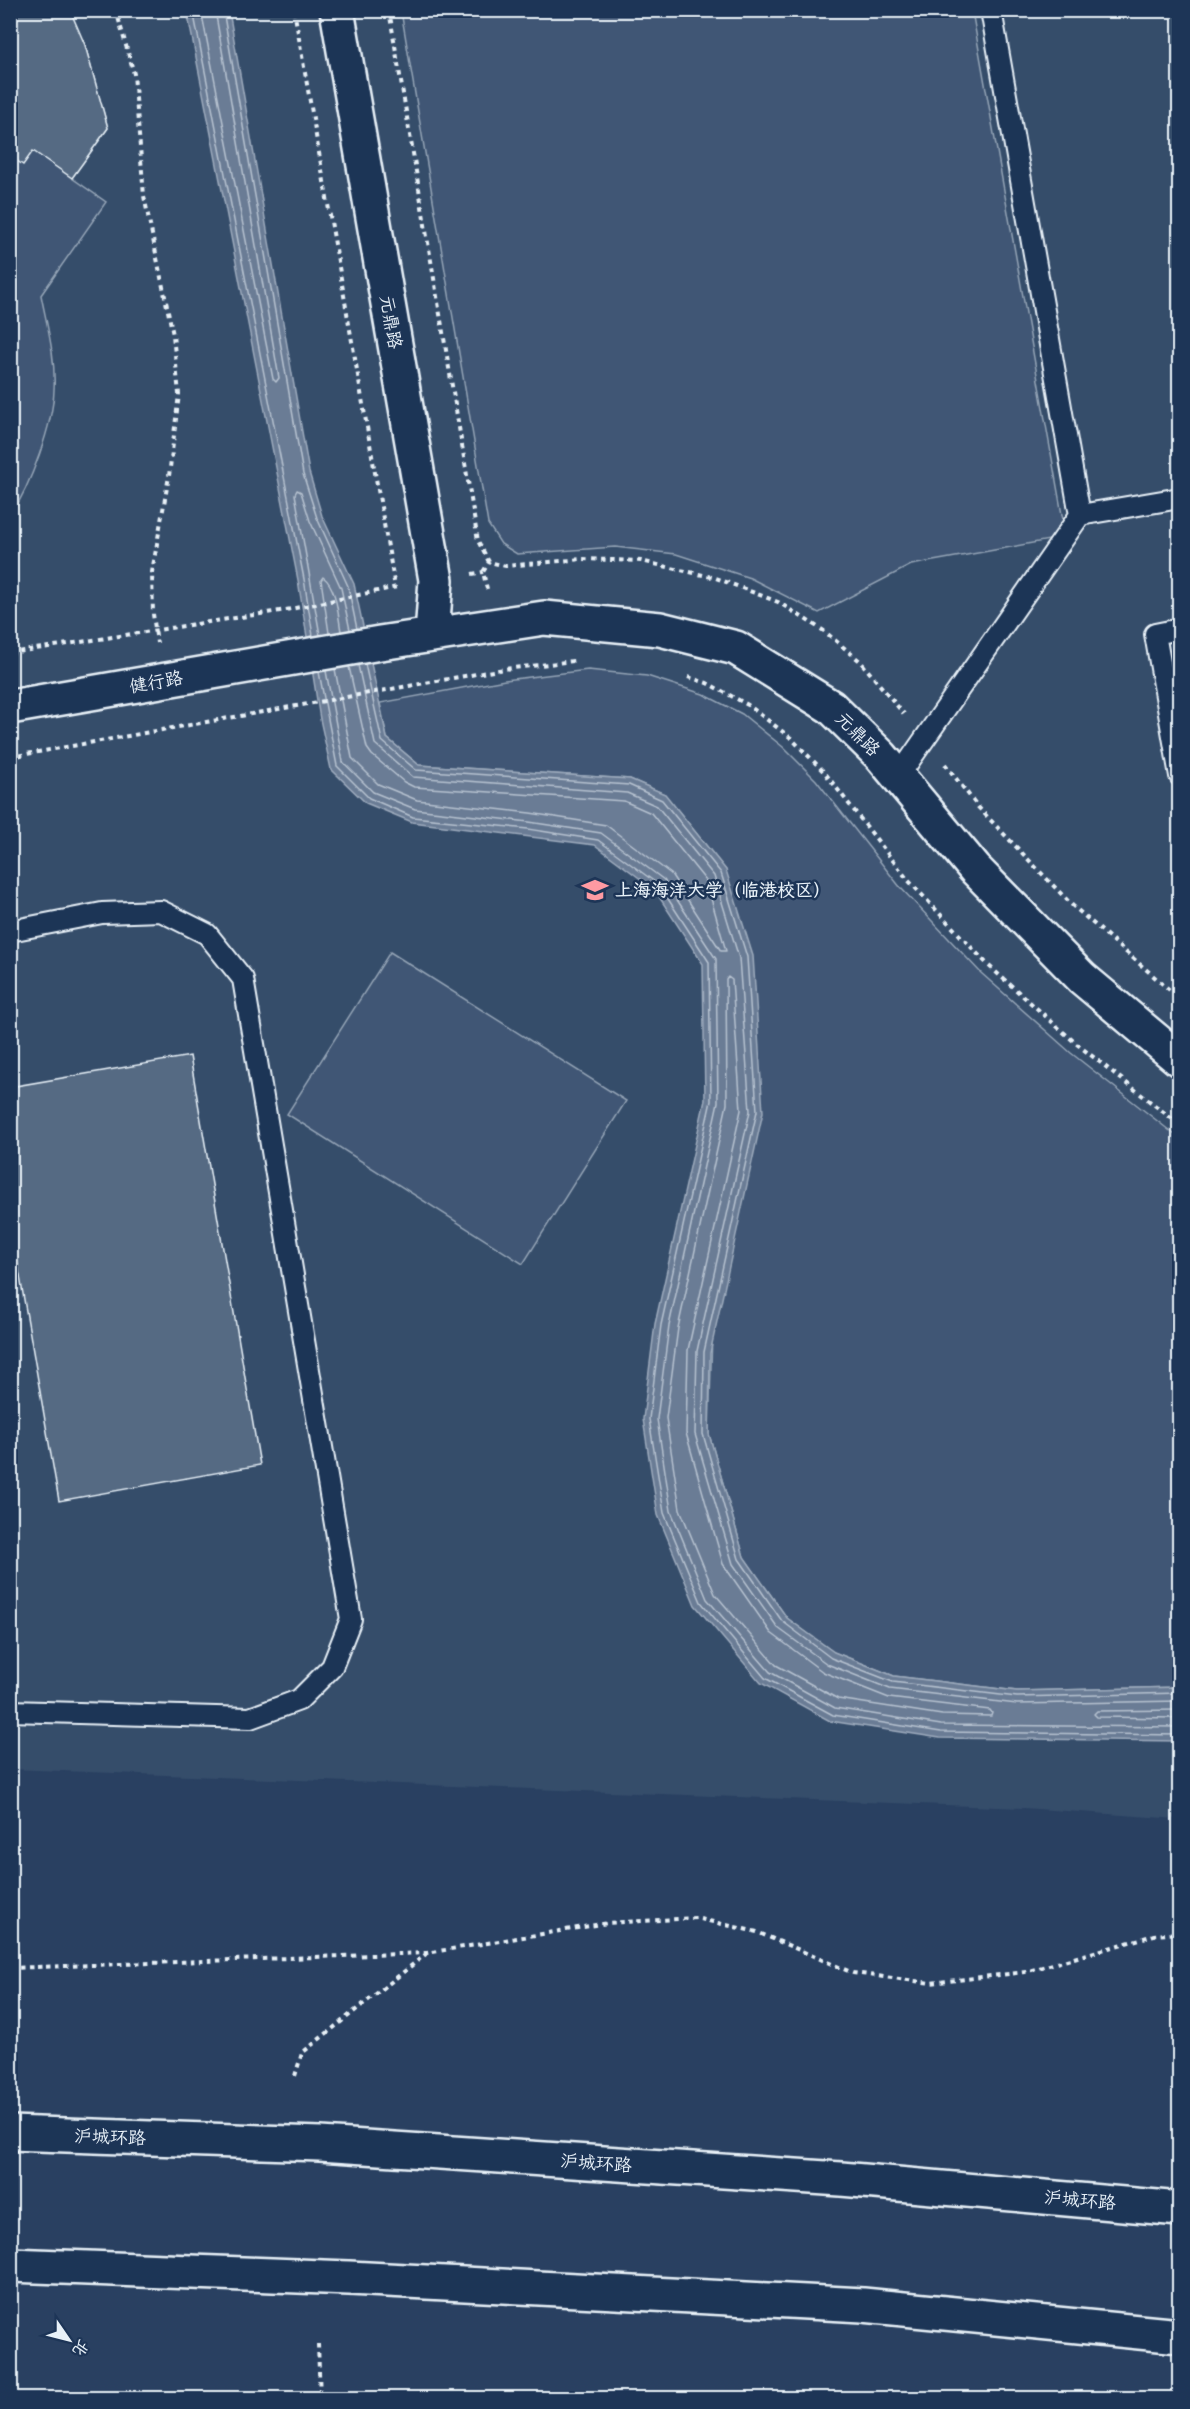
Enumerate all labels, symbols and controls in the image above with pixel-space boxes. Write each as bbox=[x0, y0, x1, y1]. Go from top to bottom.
street label: 元鼎路 bbox=[375, 294, 407, 350]
street label: 健行路 bbox=[128, 666, 184, 698]
street label: 元鼎路 bbox=[831, 707, 885, 761]
school or university icon: 上海海洋大学（临港校区） bbox=[580, 875, 610, 905]
place label: 上海海洋大学（临港校区） bbox=[615, 879, 831, 901]
street label: 沪城环路 bbox=[74, 2125, 146, 2149]
street label: 沪城环路 bbox=[559, 2150, 633, 2176]
street label: 沪城环路 bbox=[1043, 2186, 1117, 2214]
north arrow bbox=[39, 2310, 99, 2370]
text: 北 bbox=[69, 2336, 93, 2360]

